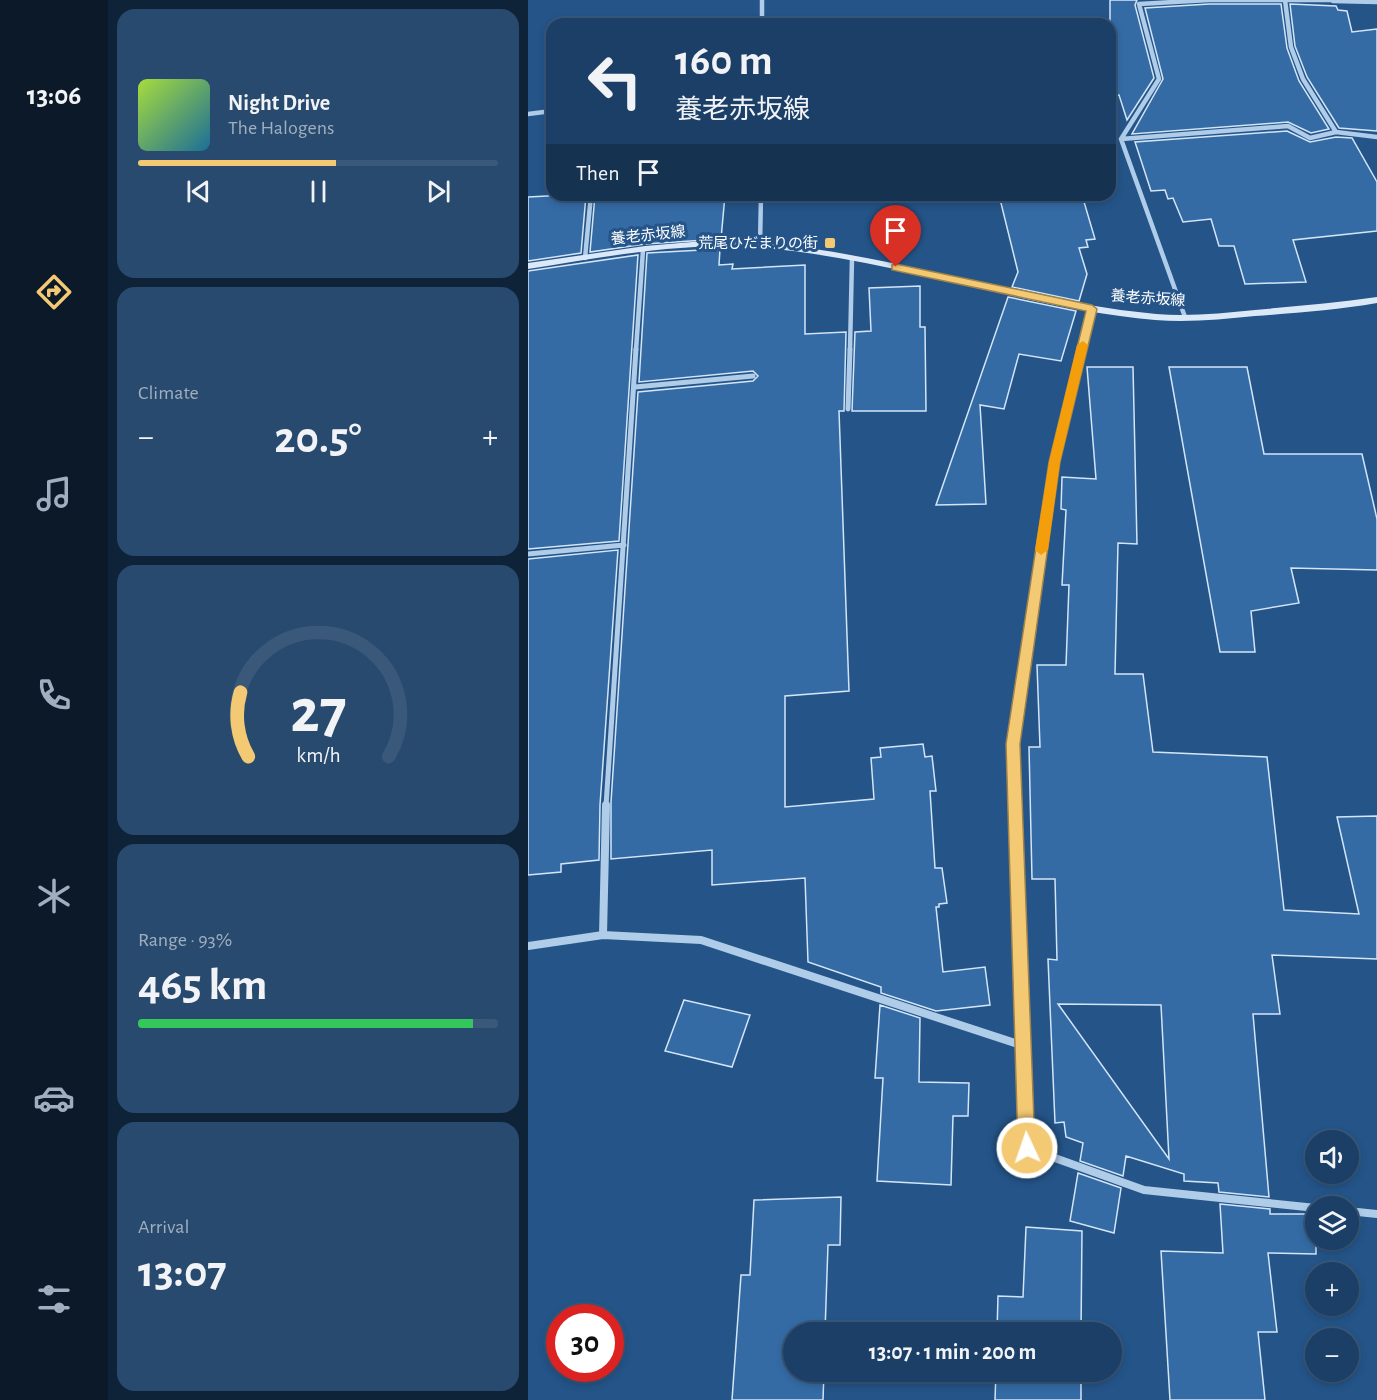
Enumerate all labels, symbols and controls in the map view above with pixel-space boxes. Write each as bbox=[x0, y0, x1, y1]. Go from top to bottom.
text: 160 m bbox=[675, 40, 773, 82]
icon: left bbox=[576, 42, 654, 120]
text: 13:06 bbox=[27, 82, 81, 109]
text: Night Drive bbox=[228, 92, 330, 114]
text: 養老赤坂線 bbox=[675, 96, 810, 123]
text: The Halogens bbox=[228, 118, 334, 138]
icon: arrive bbox=[632, 156, 665, 189]
text: Then bbox=[576, 162, 620, 184]
icon: previous bbox=[182, 175, 215, 208]
icon: pause bbox=[302, 175, 335, 208]
icon: next bbox=[422, 175, 455, 208]
pin bbox=[870, 205, 921, 267]
icon: arrive bbox=[879, 214, 912, 247]
street label: 養老赤坂線 bbox=[610, 223, 686, 247]
place label: 荒尾ひだまりの街 bbox=[698, 235, 818, 251]
marker: 荒尾ひだまりの街 bbox=[823, 236, 837, 250]
icon: directions bbox=[33, 271, 75, 313]
street label: 養老赤坂線 bbox=[1110, 287, 1186, 309]
text: Climate bbox=[138, 383, 199, 403]
text: 20.5° bbox=[274, 416, 362, 461]
text: − bbox=[138, 421, 154, 454]
text: + bbox=[482, 421, 498, 454]
icon: music bbox=[33, 473, 75, 515]
icon: phone bbox=[33, 674, 75, 716]
text: 27 bbox=[290, 681, 346, 743]
text: km/h bbox=[296, 745, 340, 766]
icon: climate bbox=[33, 875, 75, 917]
text: Range · 93% bbox=[138, 930, 232, 950]
text: 465 km bbox=[138, 963, 267, 1008]
icon: car bbox=[33, 1077, 75, 1119]
position arrow bbox=[995, 1116, 1059, 1180]
map controls bbox=[1305, 1130, 1359, 1382]
button: sound bbox=[1305, 1130, 1359, 1184]
button: layers bbox=[1305, 1196, 1359, 1250]
text: Arrival bbox=[138, 1217, 189, 1237]
text: 13:07 bbox=[138, 1250, 227, 1295]
button: + bbox=[1305, 1262, 1359, 1316]
icon: filters bbox=[33, 1278, 75, 1320]
speed limit sign: 30 bbox=[546, 1304, 624, 1382]
button: − bbox=[1305, 1328, 1359, 1382]
text: 13:07 · 1 min · 200 m bbox=[869, 1341, 1036, 1363]

